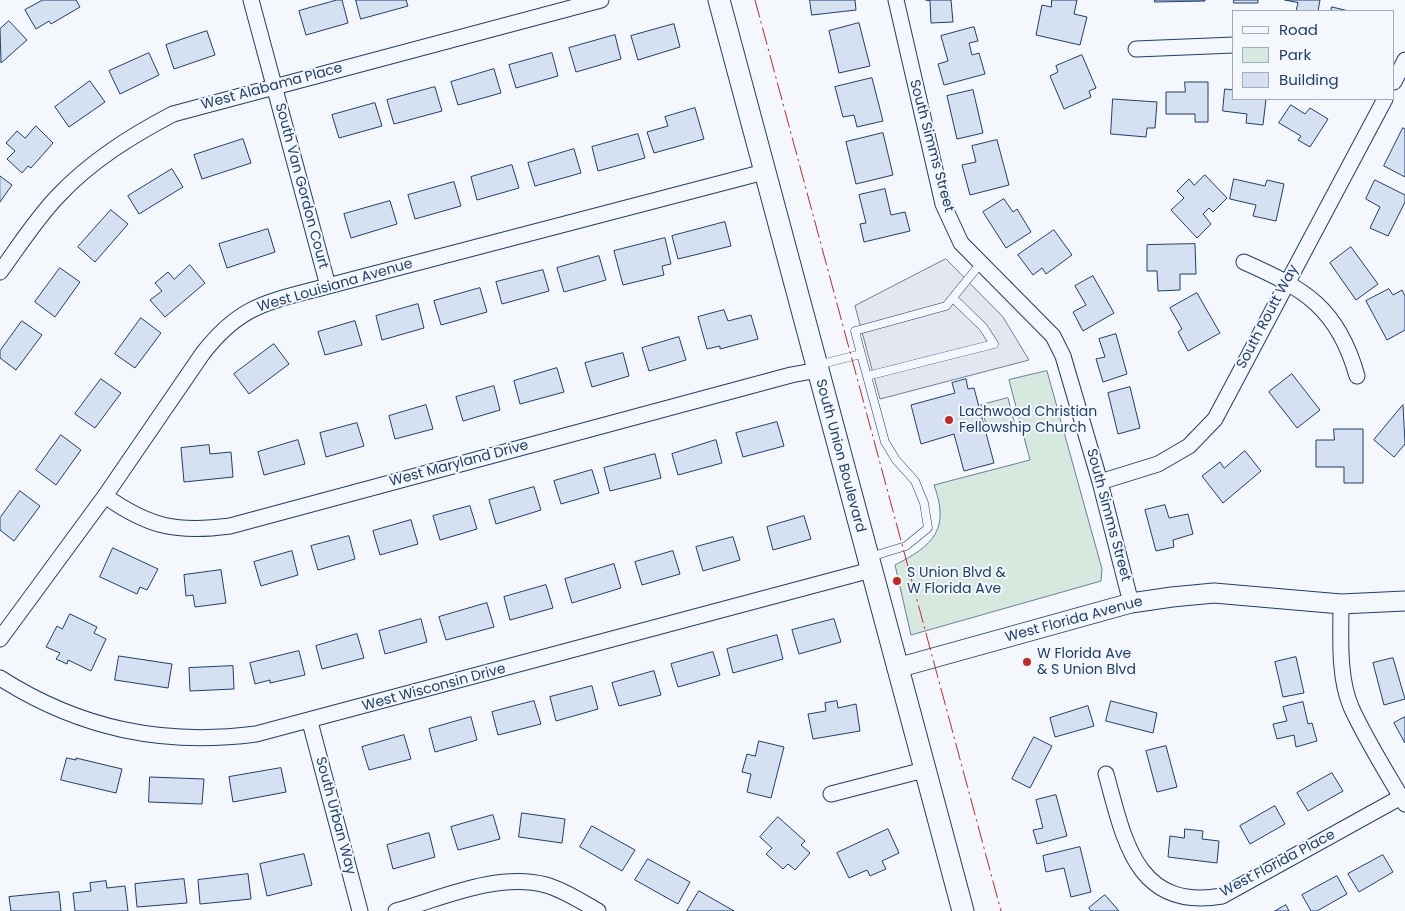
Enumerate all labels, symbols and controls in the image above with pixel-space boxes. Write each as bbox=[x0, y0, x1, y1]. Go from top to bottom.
legend bbox=[1232, 10, 1395, 100]
text: Road bbox=[1279, 19, 1318, 40]
text: Park bbox=[1279, 44, 1311, 65]
street label: West Alabama Place bbox=[200, 60, 344, 114]
text: Building bbox=[1279, 69, 1339, 90]
street label: South Simms Street bbox=[905, 78, 957, 214]
street label: South Van Gordon Court bbox=[271, 101, 331, 271]
street label: West Louisiana Avenue bbox=[255, 256, 415, 316]
street label: South Routt Way bbox=[1234, 262, 1302, 372]
street label: South Union Boulevard bbox=[811, 377, 869, 535]
place label: Lachwood Christian Fellowship Church bbox=[959, 404, 1097, 437]
marker: Lachwood Christian Fellowship Church bbox=[943, 414, 955, 426]
street label: West Maryland Drive bbox=[388, 437, 530, 491]
street label: South Simms Street bbox=[1082, 447, 1134, 583]
place label: S Union Blvd & W Florida Ave bbox=[907, 565, 1006, 598]
marker: S Union Blvd & W Florida Ave bbox=[891, 575, 903, 587]
street label: West Florida Avenue bbox=[1003, 594, 1145, 646]
place label: W Florida Ave & S Union Blvd bbox=[1037, 646, 1136, 679]
marker: W Florida Ave & S Union Blvd bbox=[1021, 656, 1033, 668]
street label: West Wisconsin Drive bbox=[360, 661, 508, 715]
street label: South Urban Way bbox=[311, 755, 359, 877]
street label: West Florida Place bbox=[1218, 827, 1338, 901]

